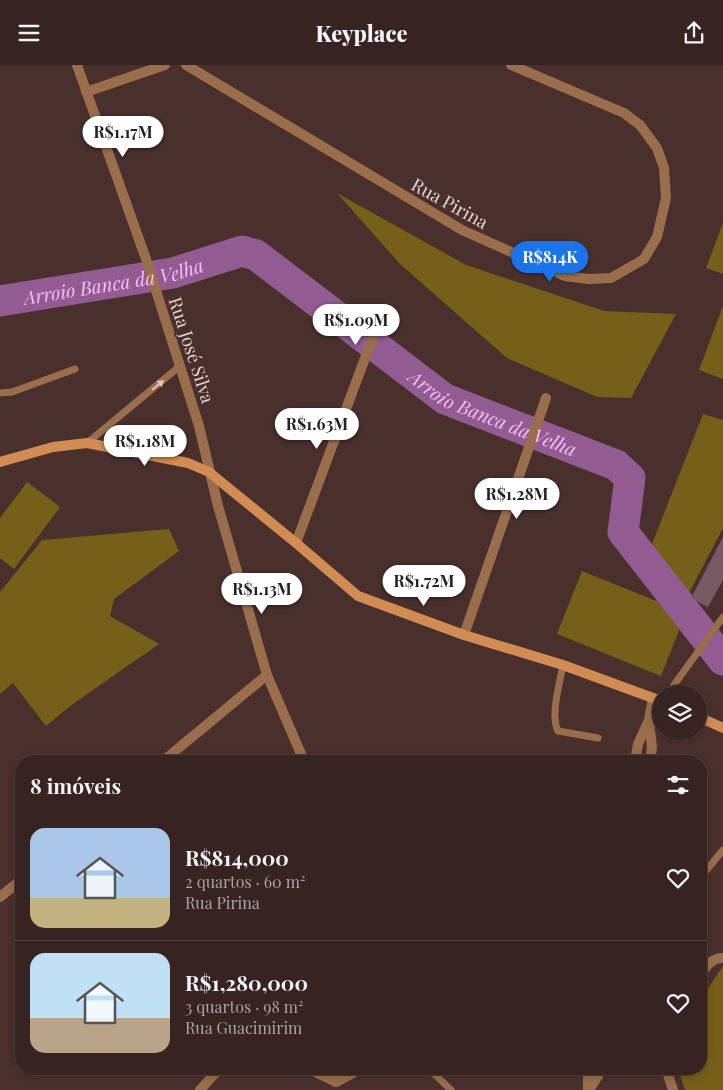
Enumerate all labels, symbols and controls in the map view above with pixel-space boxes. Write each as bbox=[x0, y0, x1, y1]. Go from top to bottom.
text: Keyplace bbox=[315, 18, 408, 48]
icon: menu bbox=[15, 19, 43, 47]
icon: share bbox=[680, 19, 708, 47]
pin: R$1.17M bbox=[77, 116, 169, 158]
text: R$1.17M bbox=[94, 121, 152, 142]
street label: Rua Pirina bbox=[407, 172, 493, 234]
pin: R$814K bbox=[509, 241, 591, 283]
text: R$814K bbox=[522, 246, 578, 267]
water label: Arroio Banca da Velha bbox=[19, 251, 207, 310]
street label: Rua José Silva bbox=[164, 294, 220, 406]
pin: R$1.09M bbox=[310, 303, 402, 346]
text: R$1.09M bbox=[324, 309, 388, 330]
water label: Arroio Banca da Velha bbox=[402, 362, 581, 462]
one-way arrow bbox=[151, 379, 164, 390]
pin: R$1.63M bbox=[271, 407, 363, 450]
text: R$1.63M bbox=[286, 413, 348, 434]
pin: R$1.18M bbox=[99, 425, 191, 467]
text: R$1.18M bbox=[115, 430, 175, 451]
pin: R$1.28M bbox=[471, 477, 563, 520]
text: R$1.28M bbox=[486, 483, 548, 504]
pin: R$1.72M bbox=[378, 565, 470, 607]
text: R$1.72M bbox=[394, 570, 454, 591]
pin: R$1.13M bbox=[216, 573, 308, 615]
text: R$1.13M bbox=[232, 578, 292, 599]
map controls bbox=[652, 685, 707, 740]
button: layers bbox=[652, 685, 707, 740]
text: 8 imóveis bbox=[30, 771, 121, 799]
icon: filters bbox=[664, 771, 692, 799]
text: R$814,000 bbox=[185, 843, 289, 871]
icon: home bbox=[70, 848, 130, 908]
icon: heart bbox=[664, 864, 692, 892]
text: 2 quartos · 60 m² bbox=[185, 871, 305, 892]
text: Rua Pirina bbox=[185, 892, 260, 913]
text: R$1,280,000 bbox=[185, 968, 308, 996]
icon: home bbox=[70, 973, 130, 1033]
icon: heart bbox=[664, 989, 692, 1017]
text: 3 quartos · 98 m² bbox=[185, 996, 303, 1017]
text: Rua Guacimirim bbox=[185, 1017, 302, 1038]

